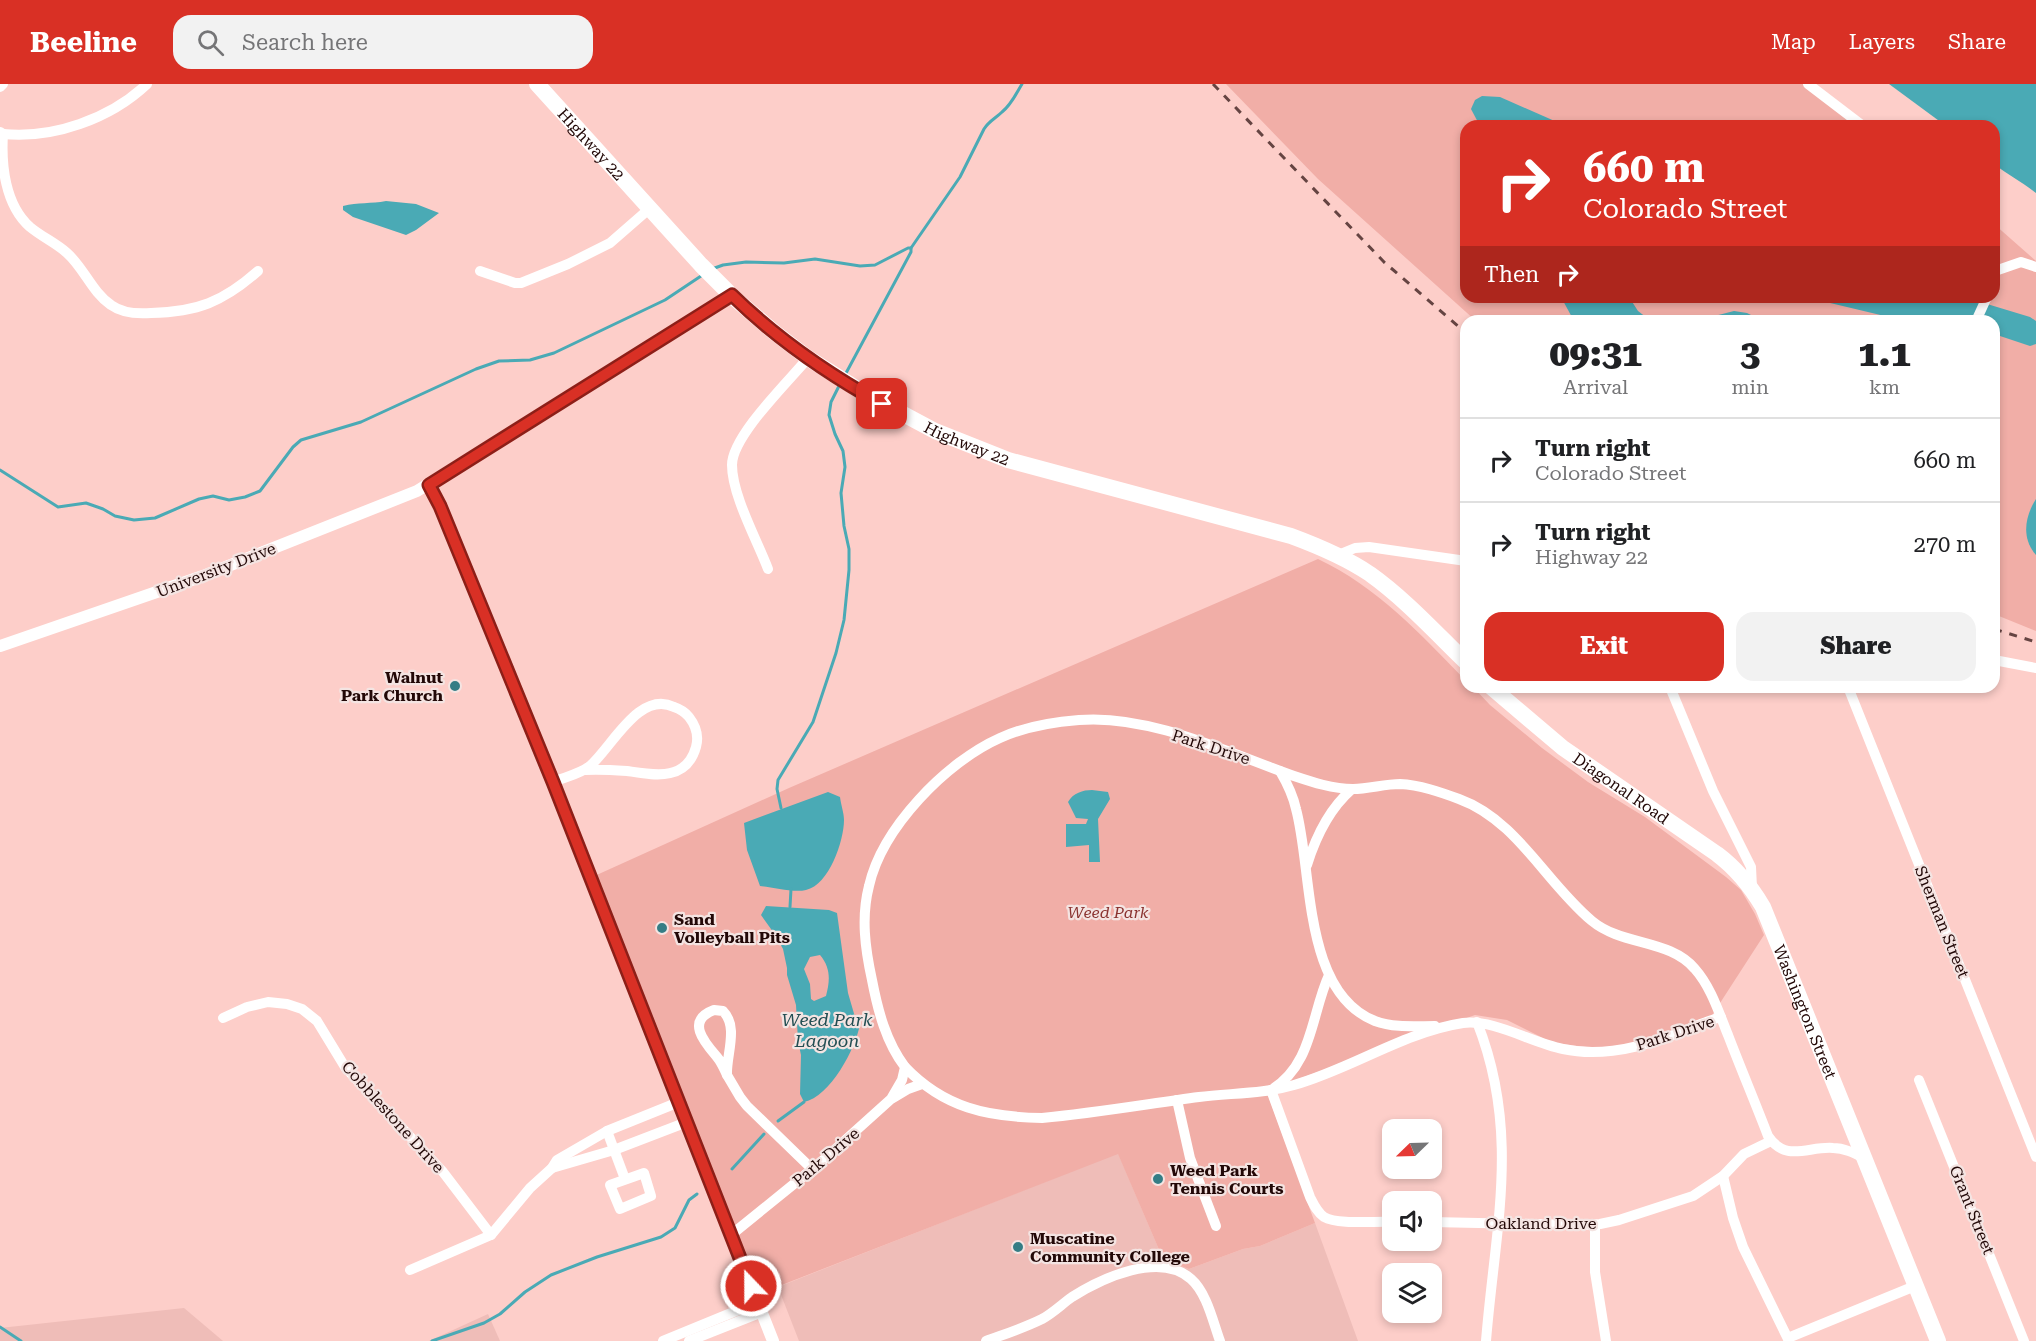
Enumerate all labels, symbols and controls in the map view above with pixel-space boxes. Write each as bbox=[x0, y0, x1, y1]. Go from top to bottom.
search box bbox=[173, 15, 593, 69]
text: Beeline bbox=[30, 26, 137, 59]
icon: search bbox=[194, 26, 227, 59]
text: Search here bbox=[242, 30, 368, 55]
text: Map bbox=[1771, 30, 1816, 54]
text: Layers bbox=[1849, 30, 1915, 54]
text: Share bbox=[1948, 30, 2006, 54]
street label: Highway 22 bbox=[554, 104, 629, 184]
text: 660 m bbox=[1583, 143, 1705, 192]
icon: right bbox=[1484, 144, 1562, 222]
text: Colorado Street bbox=[1583, 193, 1787, 225]
icon: right bbox=[1551, 258, 1584, 291]
text: Then bbox=[1484, 262, 1539, 287]
text: 09:31 bbox=[1549, 333, 1642, 375]
text: 3 bbox=[1740, 333, 1760, 375]
text: 1.1 bbox=[1858, 333, 1911, 375]
text: Arrival bbox=[1563, 375, 1628, 399]
text: min bbox=[1731, 375, 1769, 399]
text: km bbox=[1869, 375, 1900, 399]
pin bbox=[856, 378, 907, 429]
icon: arrive bbox=[865, 387, 898, 420]
street label: Highway 22 bbox=[921, 417, 1012, 469]
text: Turn right bbox=[1535, 436, 1650, 461]
icon: right bbox=[1484, 444, 1517, 477]
text: 660 m bbox=[1913, 448, 1976, 473]
text: Colorado Street bbox=[1535, 461, 1686, 485]
text: Turn right bbox=[1535, 520, 1650, 545]
icon: right bbox=[1484, 528, 1517, 561]
text: 270 m bbox=[1913, 532, 1976, 557]
street label: University Drive bbox=[154, 538, 279, 602]
text: Highway 22 bbox=[1535, 545, 1648, 569]
button: Exit bbox=[1484, 612, 1724, 681]
button: Share bbox=[1736, 612, 1976, 681]
place label: Walnut Park Church bbox=[341, 668, 443, 705]
marker: Walnut Park Church bbox=[448, 679, 462, 693]
street label: Park Drive bbox=[1170, 725, 1253, 769]
street label: Diagonal Road bbox=[1570, 748, 1673, 828]
street label: Sherman Street bbox=[1911, 863, 1973, 981]
park label: Weed Park bbox=[1068, 903, 1149, 922]
place label: Sand Volleyball Pits bbox=[674, 910, 790, 947]
marker: Sand Volleyball Pits bbox=[655, 921, 669, 935]
street label: Washington Street bbox=[1770, 942, 1841, 1082]
water label: Weed Park Lagoon bbox=[782, 1009, 873, 1051]
street label: Park Drive bbox=[1634, 1011, 1717, 1055]
street label: Cobblestone Drive bbox=[338, 1057, 448, 1177]
north arrow bbox=[1382, 1119, 1442, 1179]
map controls bbox=[1382, 1119, 1442, 1323]
street label: Park Drive bbox=[789, 1124, 863, 1190]
place label: Weed Park Tennis Courts bbox=[1170, 1161, 1284, 1198]
street label: Grant Street bbox=[1946, 1163, 1998, 1257]
marker: Weed Park Tennis Courts bbox=[1151, 1172, 1165, 1186]
button: sound bbox=[1382, 1191, 1442, 1251]
street label: Oakland Drive bbox=[1485, 1214, 1597, 1233]
place label: Muscatine Community College bbox=[1030, 1229, 1190, 1266]
marker: Muscatine Community College bbox=[1011, 1240, 1025, 1254]
position arrow bbox=[719, 1254, 783, 1318]
button: layers bbox=[1382, 1263, 1442, 1323]

